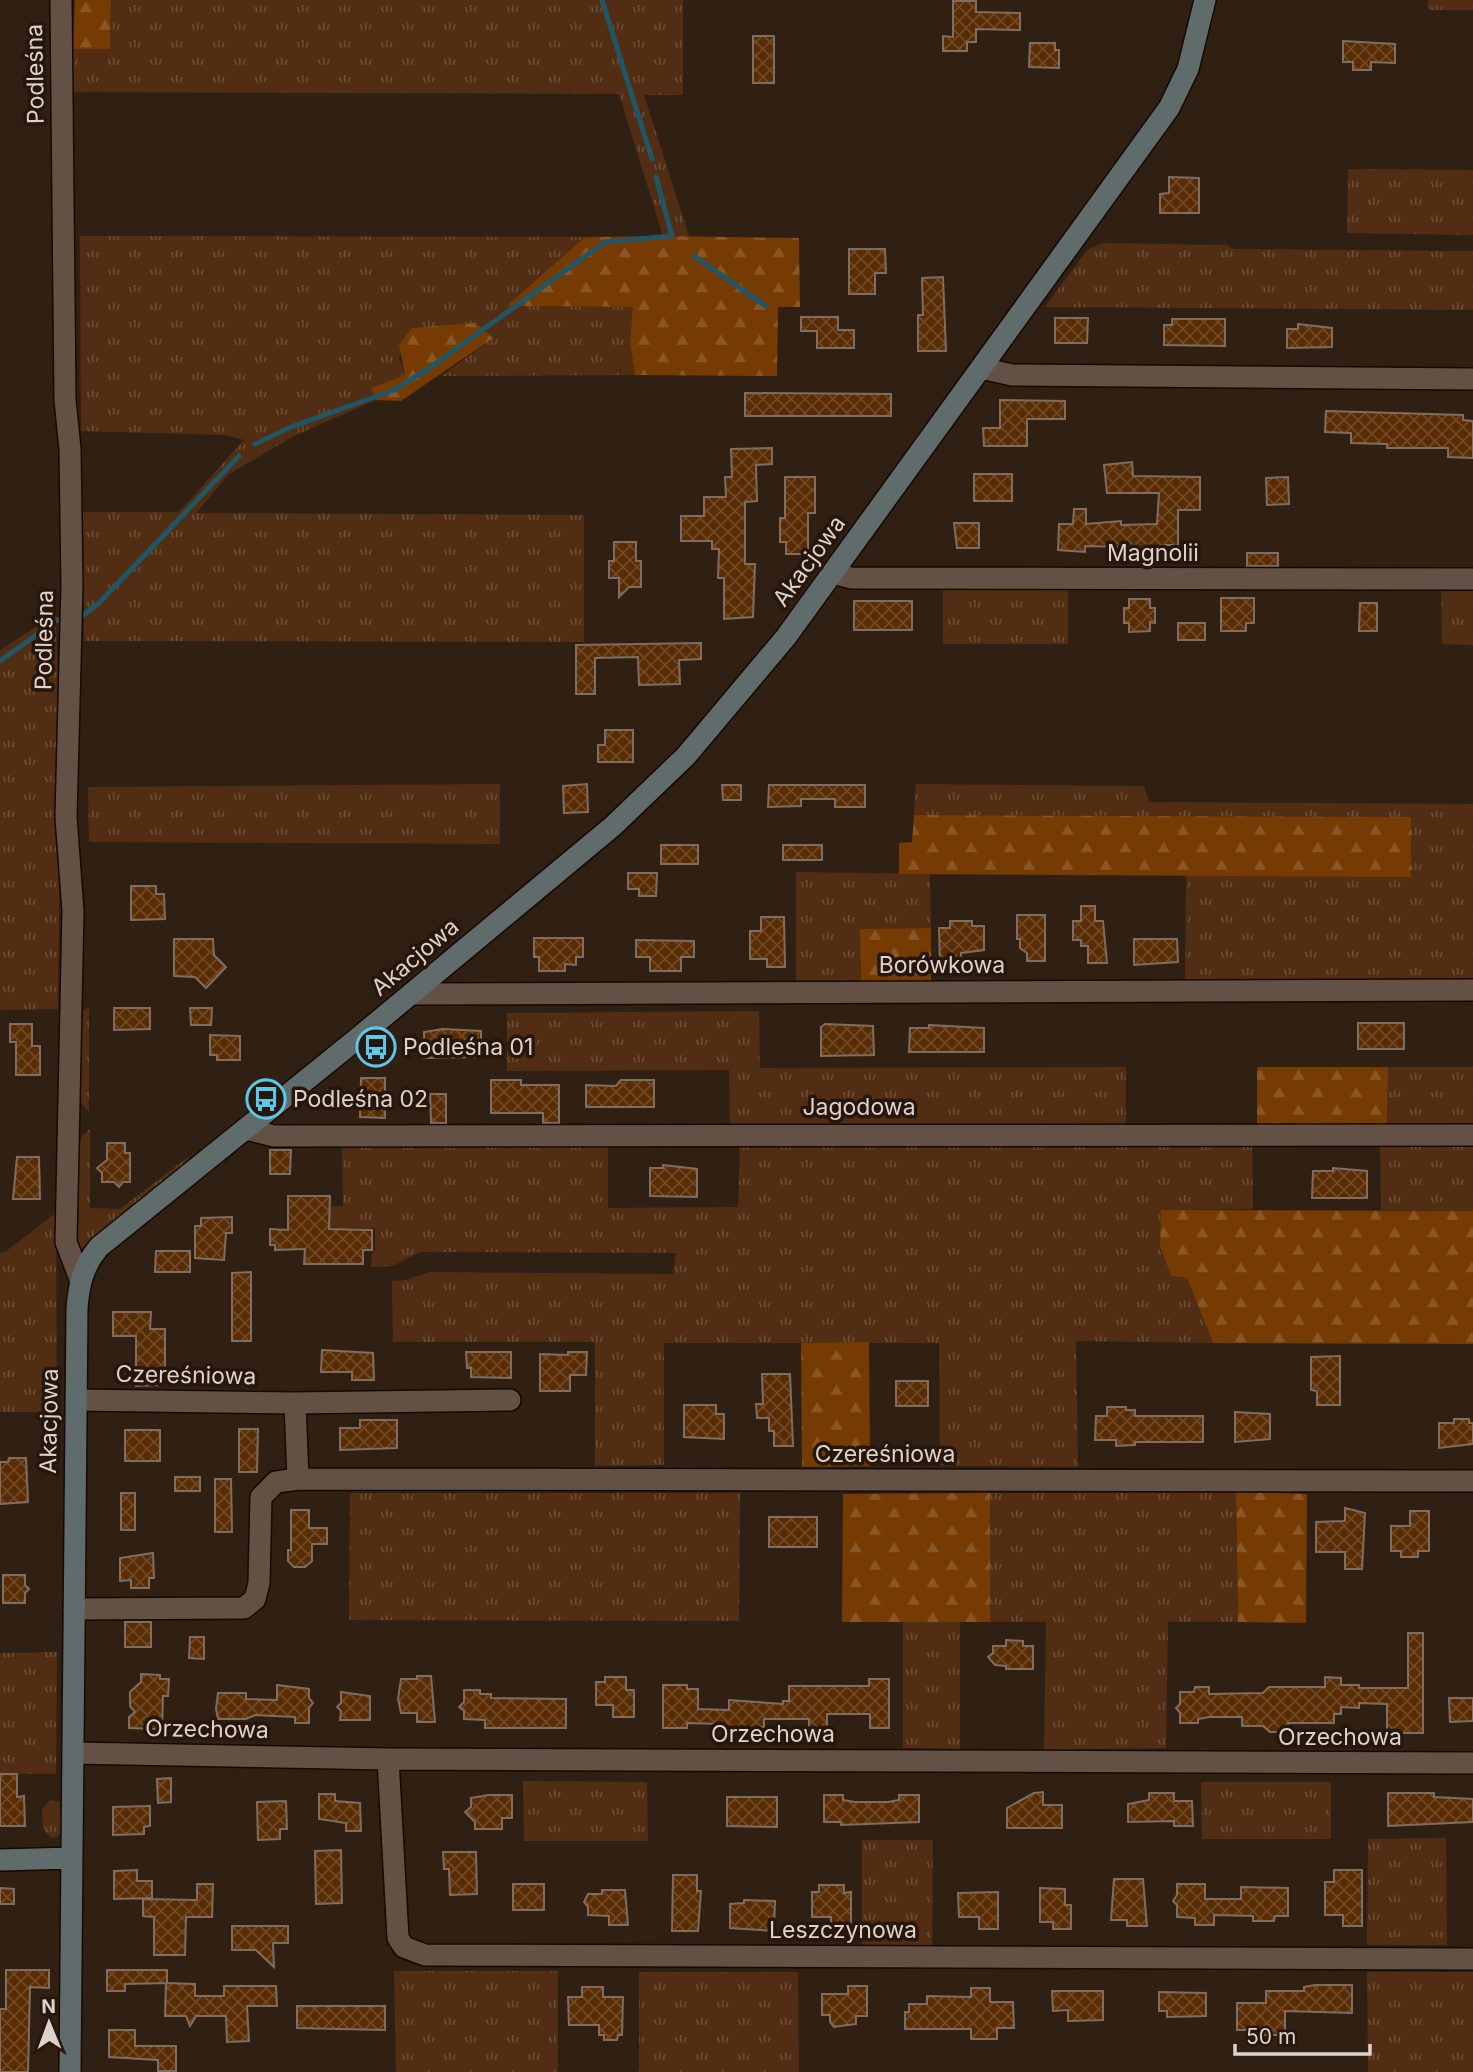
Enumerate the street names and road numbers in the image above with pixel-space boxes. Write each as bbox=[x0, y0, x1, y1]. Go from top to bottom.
street label: Podleśna bbox=[20, 24, 50, 124]
street label: Akacjowa bbox=[767, 510, 851, 612]
street label: Magnolii bbox=[1107, 539, 1199, 567]
street label: Podleśna bbox=[29, 590, 59, 690]
street label: Akacjowa bbox=[366, 912, 464, 1002]
street label: Borówkowa bbox=[879, 951, 1005, 979]
street label: Jagodowa bbox=[802, 1093, 916, 1121]
street label: Czereśniowa bbox=[115, 1360, 257, 1390]
street label: Akacjowa bbox=[34, 1368, 64, 1474]
street label: Czereśniowa bbox=[815, 1440, 955, 1468]
street label: Orzechowa bbox=[145, 1714, 269, 1744]
street label: Orzechowa bbox=[711, 1720, 835, 1748]
street label: Orzechowa bbox=[1278, 1723, 1402, 1751]
street label: Leszczynowa bbox=[769, 1916, 917, 1944]

